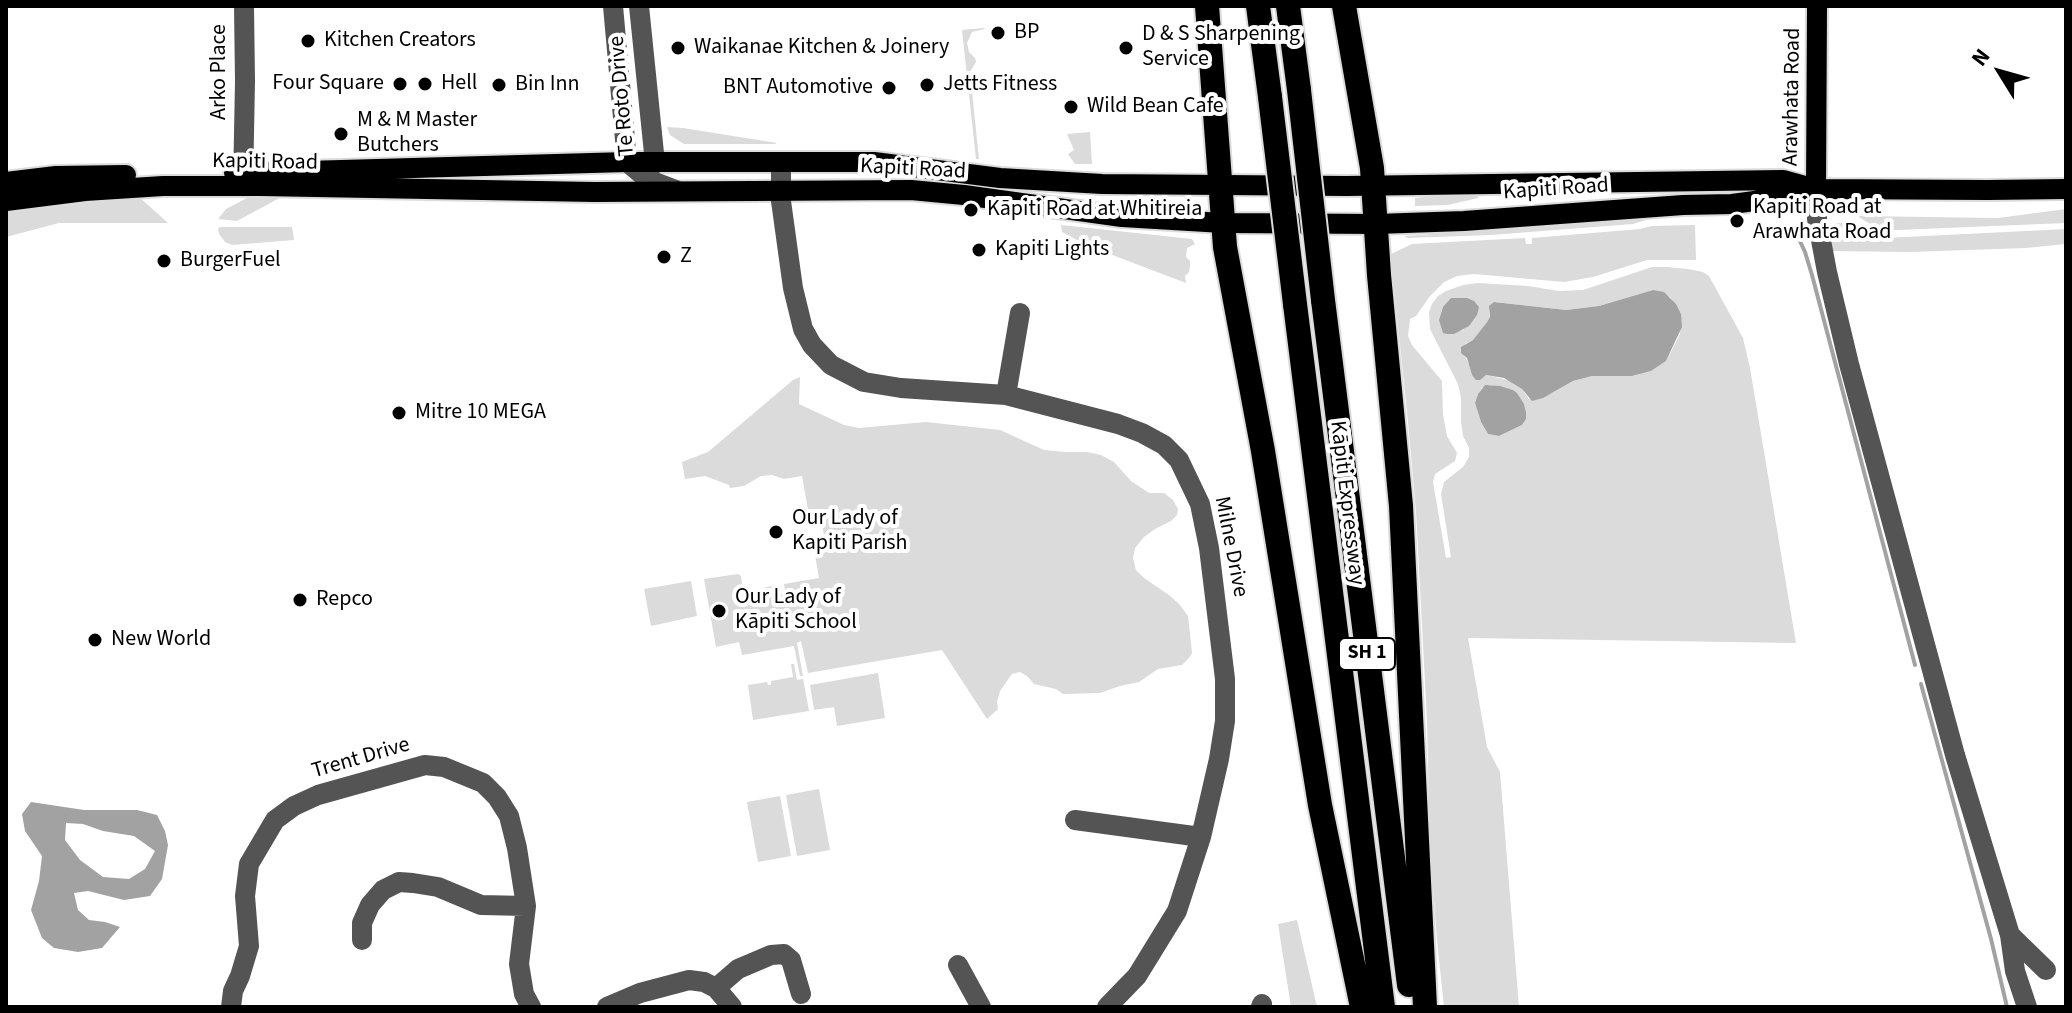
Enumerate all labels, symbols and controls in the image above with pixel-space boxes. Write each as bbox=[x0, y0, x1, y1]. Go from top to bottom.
place label: BP bbox=[1014, 20, 1039, 46]
place label: D & S Sharpening Service bbox=[1142, 22, 1300, 74]
street label: Arko Place bbox=[207, 24, 233, 120]
marker: BP bbox=[989, 24, 1007, 42]
place label: Kitchen Creators bbox=[324, 28, 476, 54]
street label: Arawhata Road bbox=[1779, 28, 1807, 166]
marker: Kitchen Creators bbox=[299, 32, 317, 50]
north arrow bbox=[1960, 32, 2040, 112]
street label: Te Roto Drive bbox=[605, 35, 641, 157]
place label: Waikanae Kitchen & Joinery bbox=[694, 35, 949, 61]
marker: Waikanae Kitchen & Joinery bbox=[669, 39, 687, 57]
marker: D & S Sharpening Service bbox=[1117, 39, 1135, 57]
text: N bbox=[1964, 42, 1998, 73]
place label: Four Square bbox=[272, 71, 384, 97]
place label: Hell bbox=[441, 71, 477, 97]
place label: Bin Inn bbox=[515, 72, 580, 98]
place label: Jetts Fitness bbox=[943, 72, 1057, 98]
marker: Four Square bbox=[391, 75, 409, 93]
marker: Hell bbox=[416, 75, 434, 93]
place label: BNT Automotive bbox=[723, 75, 873, 101]
marker: Bin Inn bbox=[490, 76, 508, 94]
marker: Jetts Fitness bbox=[918, 76, 936, 94]
marker: BNT Automotive bbox=[880, 79, 898, 97]
place label: Wild Bean Cafe bbox=[1087, 94, 1224, 120]
marker: Wild Bean Cafe bbox=[1062, 98, 1080, 116]
place label: M & M Master Butchers bbox=[357, 108, 477, 160]
marker: M & M Master Butchers bbox=[332, 125, 350, 143]
street label: Kapiti Road bbox=[212, 149, 318, 177]
street label: Kapiti Road bbox=[859, 154, 967, 186]
street label: Kapiti Road bbox=[1502, 173, 1610, 207]
place label: Kapiti Road at Arawhata Road bbox=[1753, 195, 1891, 246]
place label: Kāpiti Road at Whitireia bbox=[987, 197, 1202, 223]
marker: Kāpiti Road at Whitireia bbox=[962, 201, 980, 219]
marker: Kapiti Road at Arawhata Road bbox=[1728, 212, 1746, 230]
place label: Kapiti Lights bbox=[995, 237, 1109, 263]
marker: Kapiti Lights bbox=[970, 241, 988, 259]
place label: Z bbox=[680, 244, 692, 270]
place label: BurgerFuel bbox=[180, 248, 281, 274]
marker: Z bbox=[655, 248, 673, 266]
marker: BurgerFuel bbox=[155, 252, 173, 270]
place label: Mitre 10 MEGA bbox=[415, 400, 546, 426]
marker: Mitre 10 MEGA bbox=[390, 404, 408, 422]
street label: Kāpiti Expressway bbox=[1323, 419, 1369, 587]
street label: Milne Drive bbox=[1207, 494, 1253, 600]
place label: Our Lady of Kapiti Parish bbox=[792, 506, 908, 558]
marker: Our Lady of Kapiti Parish bbox=[767, 523, 785, 541]
place label: Our Lady of Kāpiti School bbox=[735, 585, 857, 636]
place label: Repco bbox=[316, 587, 373, 613]
marker: Repco bbox=[291, 591, 309, 609]
marker: Our Lady of Kāpiti School bbox=[710, 602, 728, 620]
place label: New World bbox=[111, 627, 211, 653]
marker: New World bbox=[86, 631, 104, 649]
road number: SH 1 bbox=[1339, 638, 1395, 670]
street label: Trent Drive bbox=[309, 732, 413, 786]

